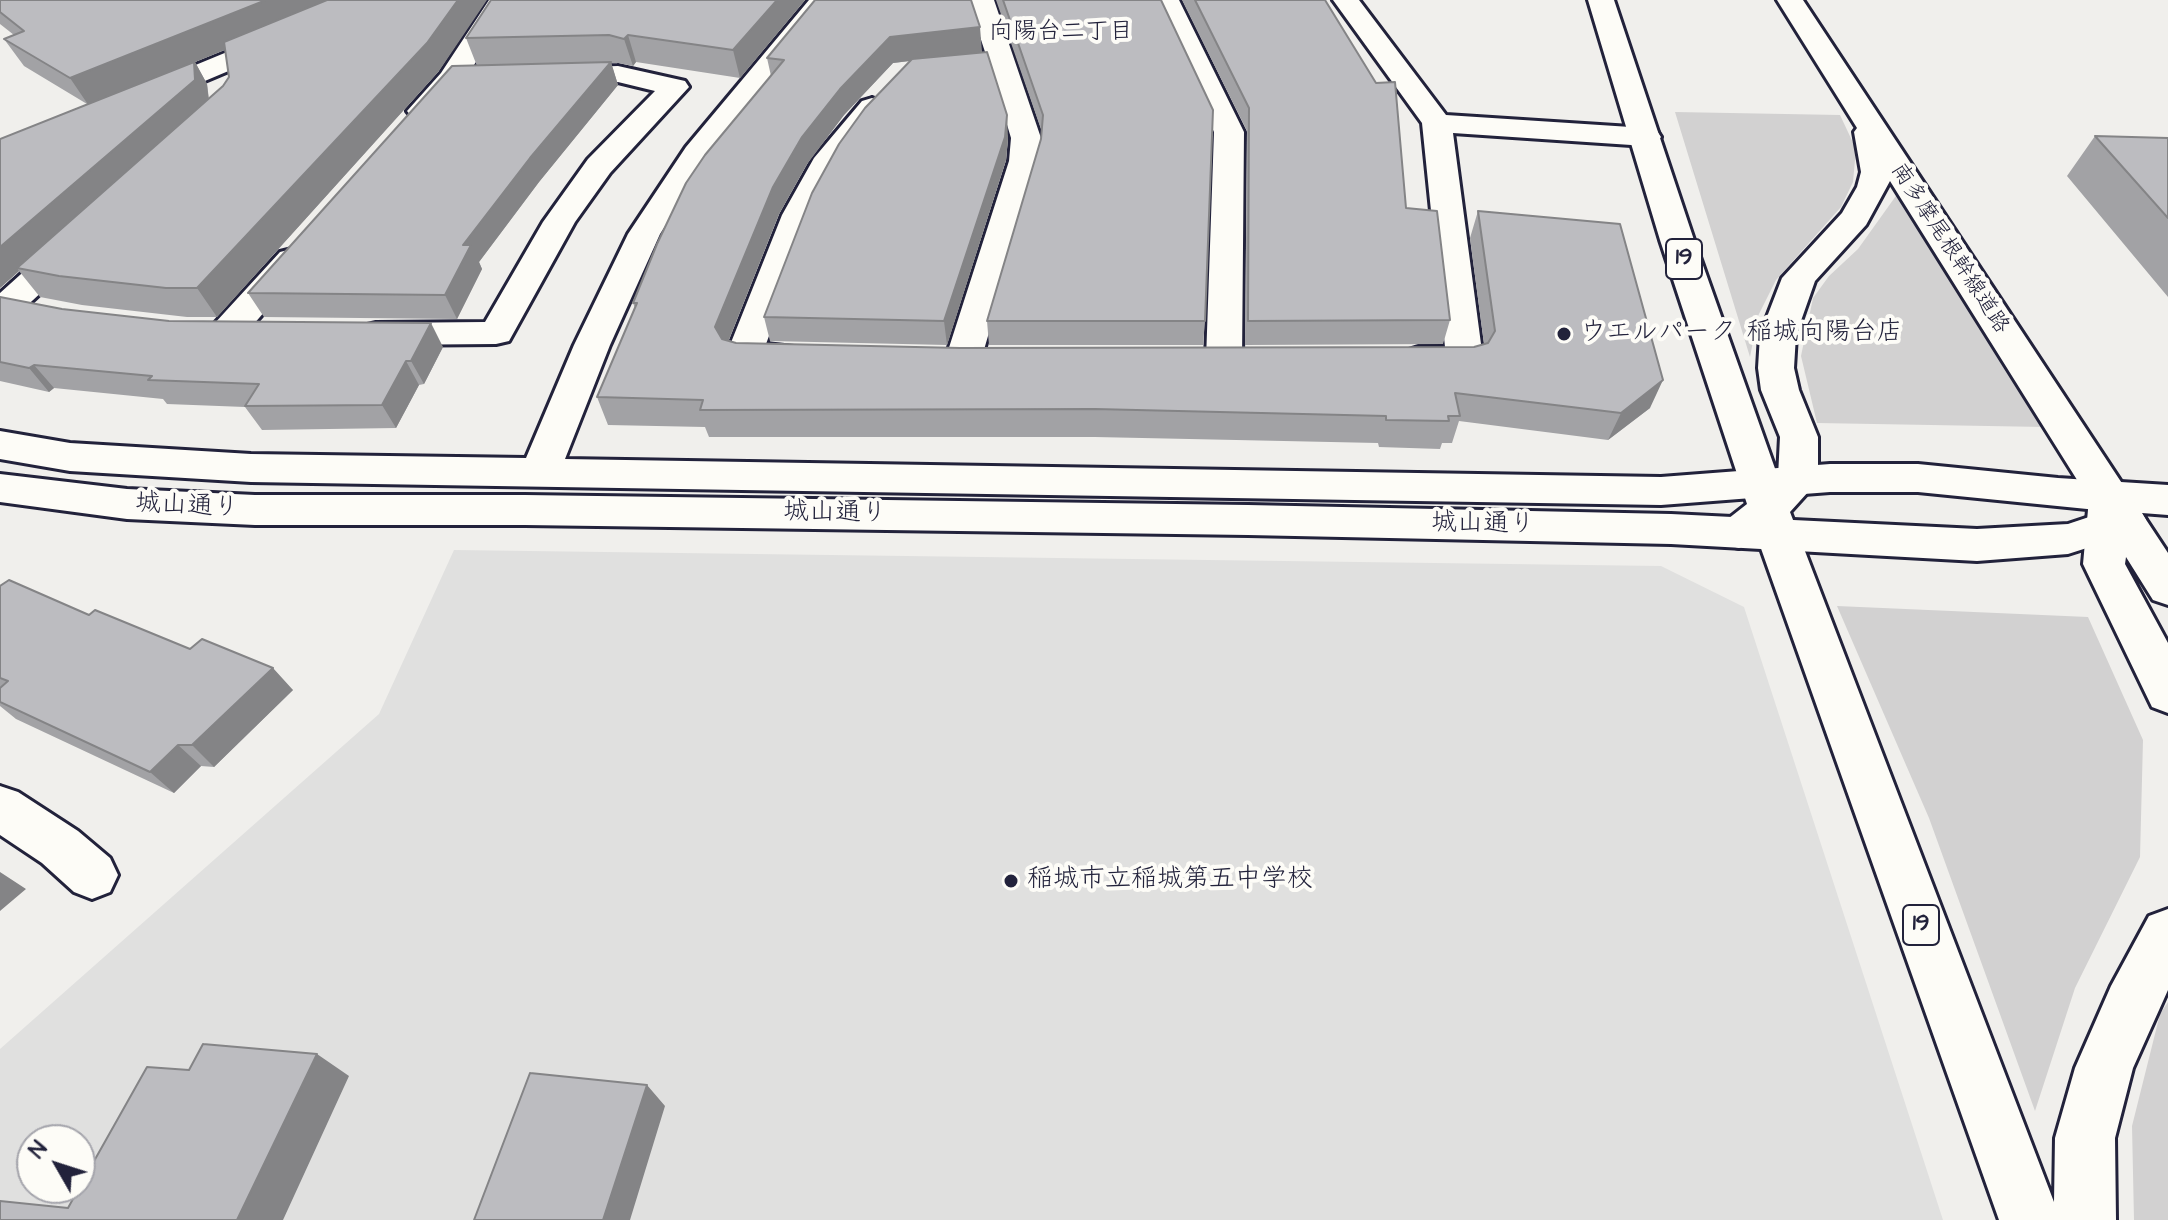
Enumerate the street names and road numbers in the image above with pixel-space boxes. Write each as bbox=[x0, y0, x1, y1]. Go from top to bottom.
street label: 南多摩尾根幹線道路 bbox=[1884, 159, 2014, 339]
road number: 19 bbox=[1666, 239, 1702, 279]
street label: 城山通り bbox=[134, 489, 240, 525]
street label: 城山通り bbox=[783, 497, 887, 531]
street label: 城山通り bbox=[1431, 508, 1535, 542]
road number: 19 bbox=[1903, 905, 1939, 945]

